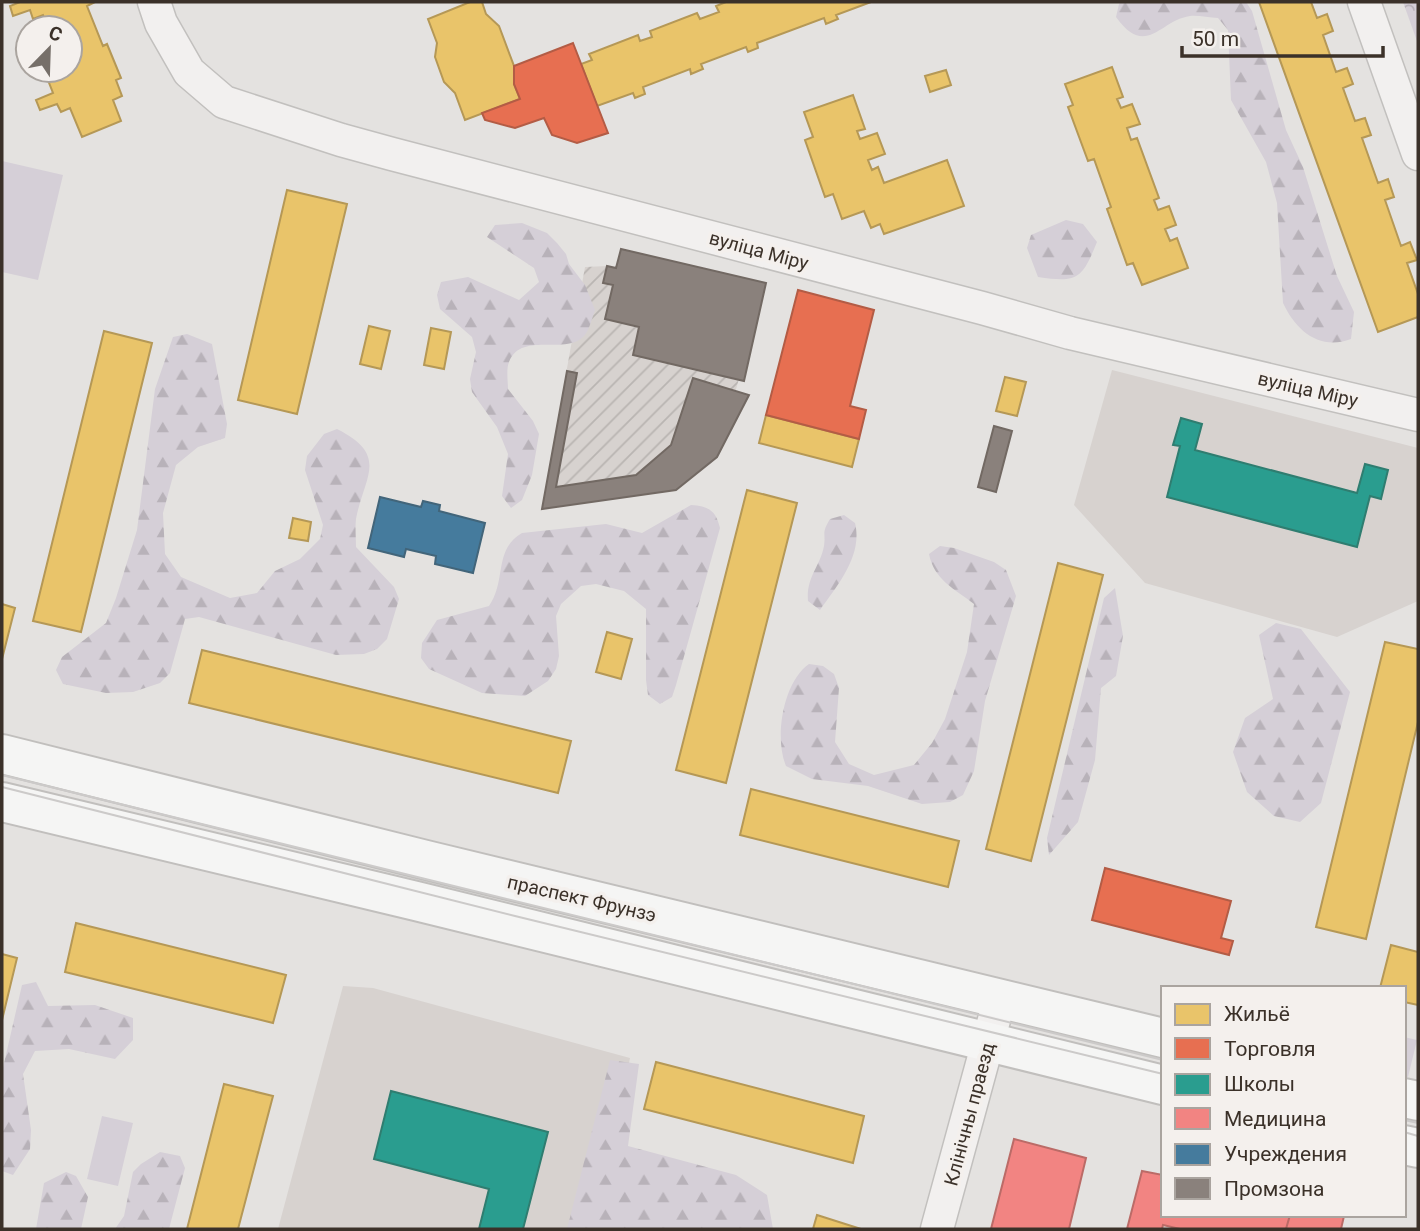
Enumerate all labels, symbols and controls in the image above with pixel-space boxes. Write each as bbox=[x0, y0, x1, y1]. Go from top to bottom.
north arrow bbox=[14, 14, 84, 84]
scale bar bbox=[1182, 14, 1383, 58]
text: С bbox=[45, 21, 66, 47]
text: 50 m bbox=[1192, 27, 1239, 51]
street label: вуліца Міру bbox=[707, 226, 811, 275]
street label: вуліца Міру bbox=[1256, 367, 1360, 412]
street label: праспект Фрунзэ bbox=[505, 870, 659, 927]
legend bbox=[1161, 986, 1406, 1217]
text: Жильё bbox=[1224, 1002, 1290, 1026]
text: Торговля bbox=[1224, 1037, 1316, 1061]
street label: Клінічны праезд bbox=[939, 1040, 1000, 1188]
text: Школы bbox=[1224, 1072, 1295, 1096]
text: Медицина bbox=[1224, 1107, 1326, 1131]
text: Учреждения bbox=[1224, 1142, 1347, 1166]
text: Промзона bbox=[1224, 1177, 1325, 1201]

